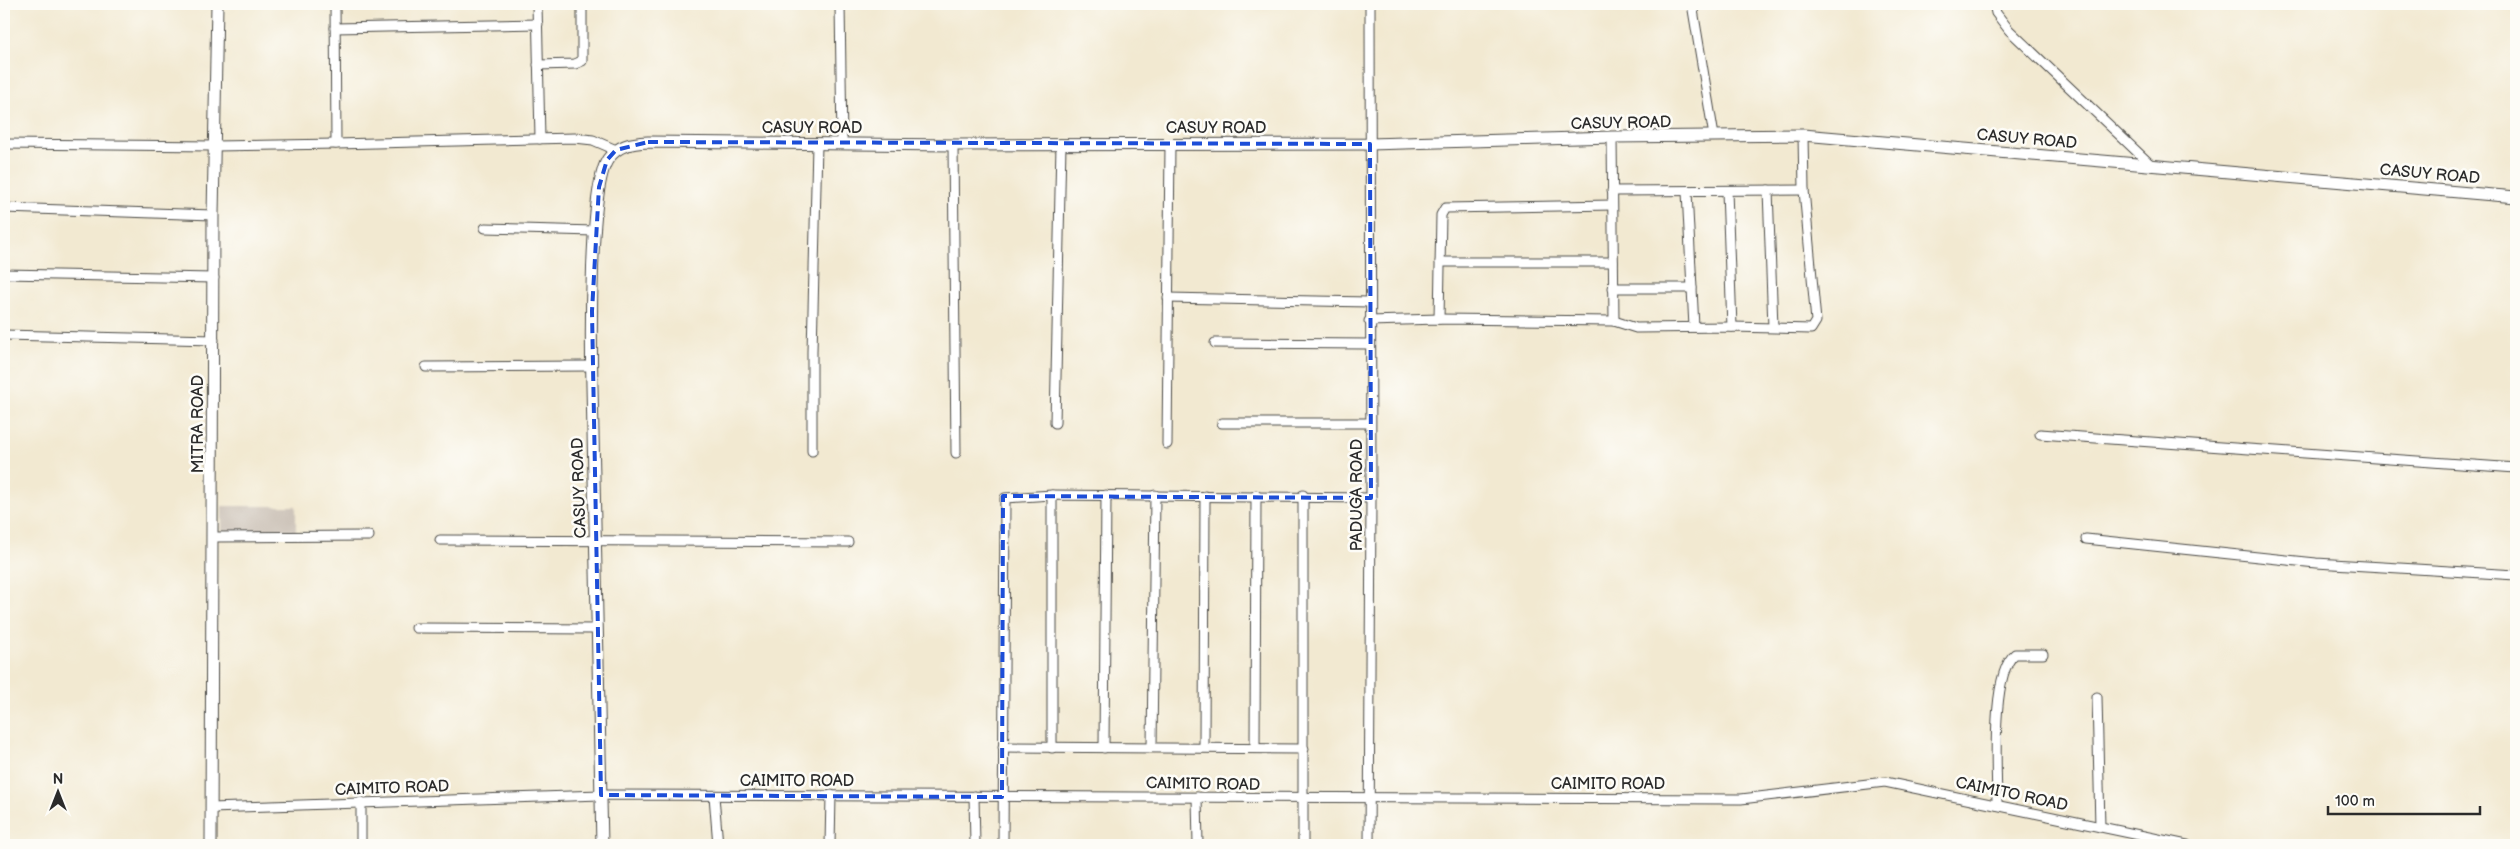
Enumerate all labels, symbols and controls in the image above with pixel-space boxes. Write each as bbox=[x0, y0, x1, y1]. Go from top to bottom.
street label: CASUY ROAD bbox=[1570, 113, 1672, 134]
street label: CASUY ROAD bbox=[762, 119, 862, 138]
street label: CASUY ROAD bbox=[1166, 119, 1266, 138]
street label: CASUY ROAD bbox=[1976, 126, 2078, 153]
street label: CASUY ROAD bbox=[2379, 161, 2481, 188]
street label: MITRA ROAD bbox=[189, 375, 208, 473]
street label: CASUY ROAD bbox=[568, 437, 591, 539]
street label: PADUGA ROAD bbox=[1348, 439, 1367, 551]
north arrow bbox=[32, 766, 82, 816]
text: N bbox=[53, 771, 63, 788]
street label: CAIMITO ROAD bbox=[740, 772, 854, 791]
street label: CAIMITO ROAD bbox=[1954, 773, 2070, 816]
street label: CAIMITO ROAD bbox=[1146, 774, 1260, 795]
street label: CAIMITO ROAD bbox=[1551, 775, 1665, 794]
street label: CAIMITO ROAD bbox=[334, 777, 450, 800]
scale bar bbox=[2328, 784, 2480, 816]
text: 100 m bbox=[2335, 792, 2375, 811]

